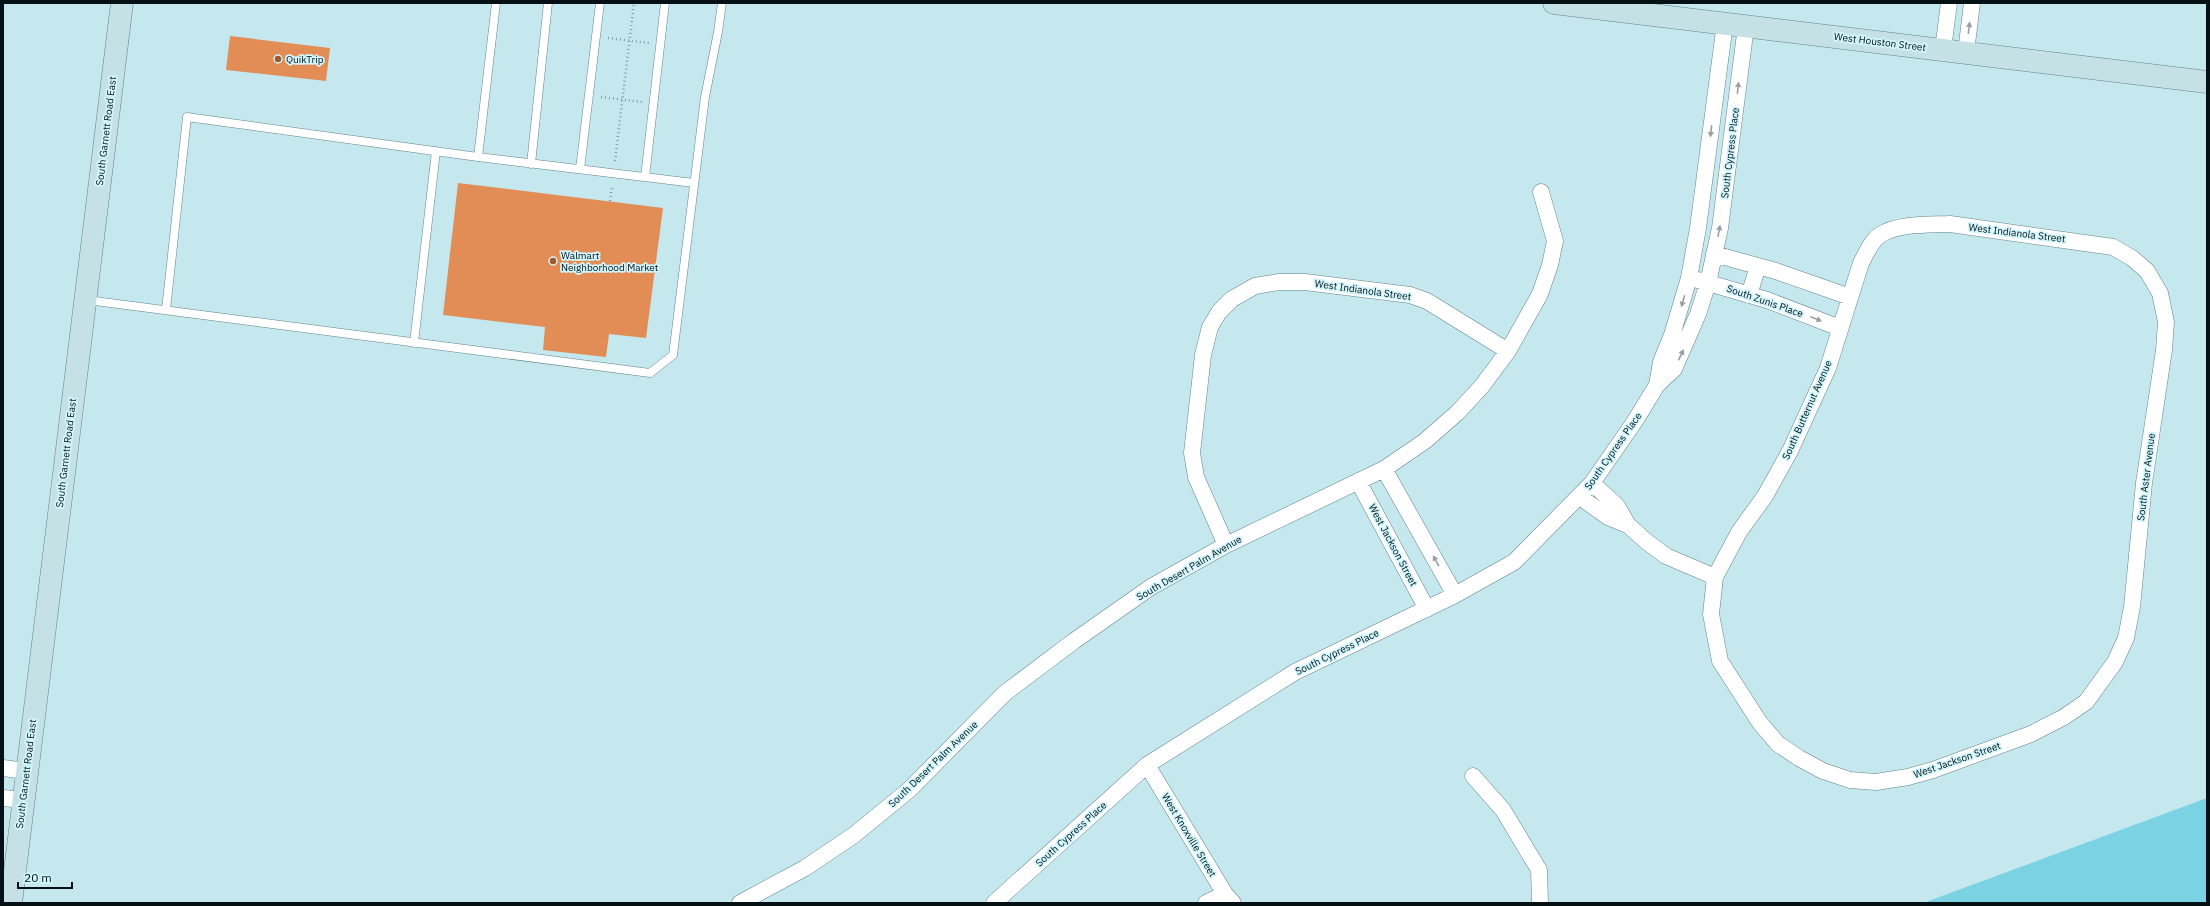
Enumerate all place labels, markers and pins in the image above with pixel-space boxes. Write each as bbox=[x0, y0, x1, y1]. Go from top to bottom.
place label: QuikTrip bbox=[286, 53, 324, 66]
marker: QuikTrip bbox=[273, 54, 283, 64]
place label: Walmart Neighborhood Market bbox=[561, 249, 659, 274]
marker: Walmart Neighborhood Market bbox=[548, 256, 558, 266]

